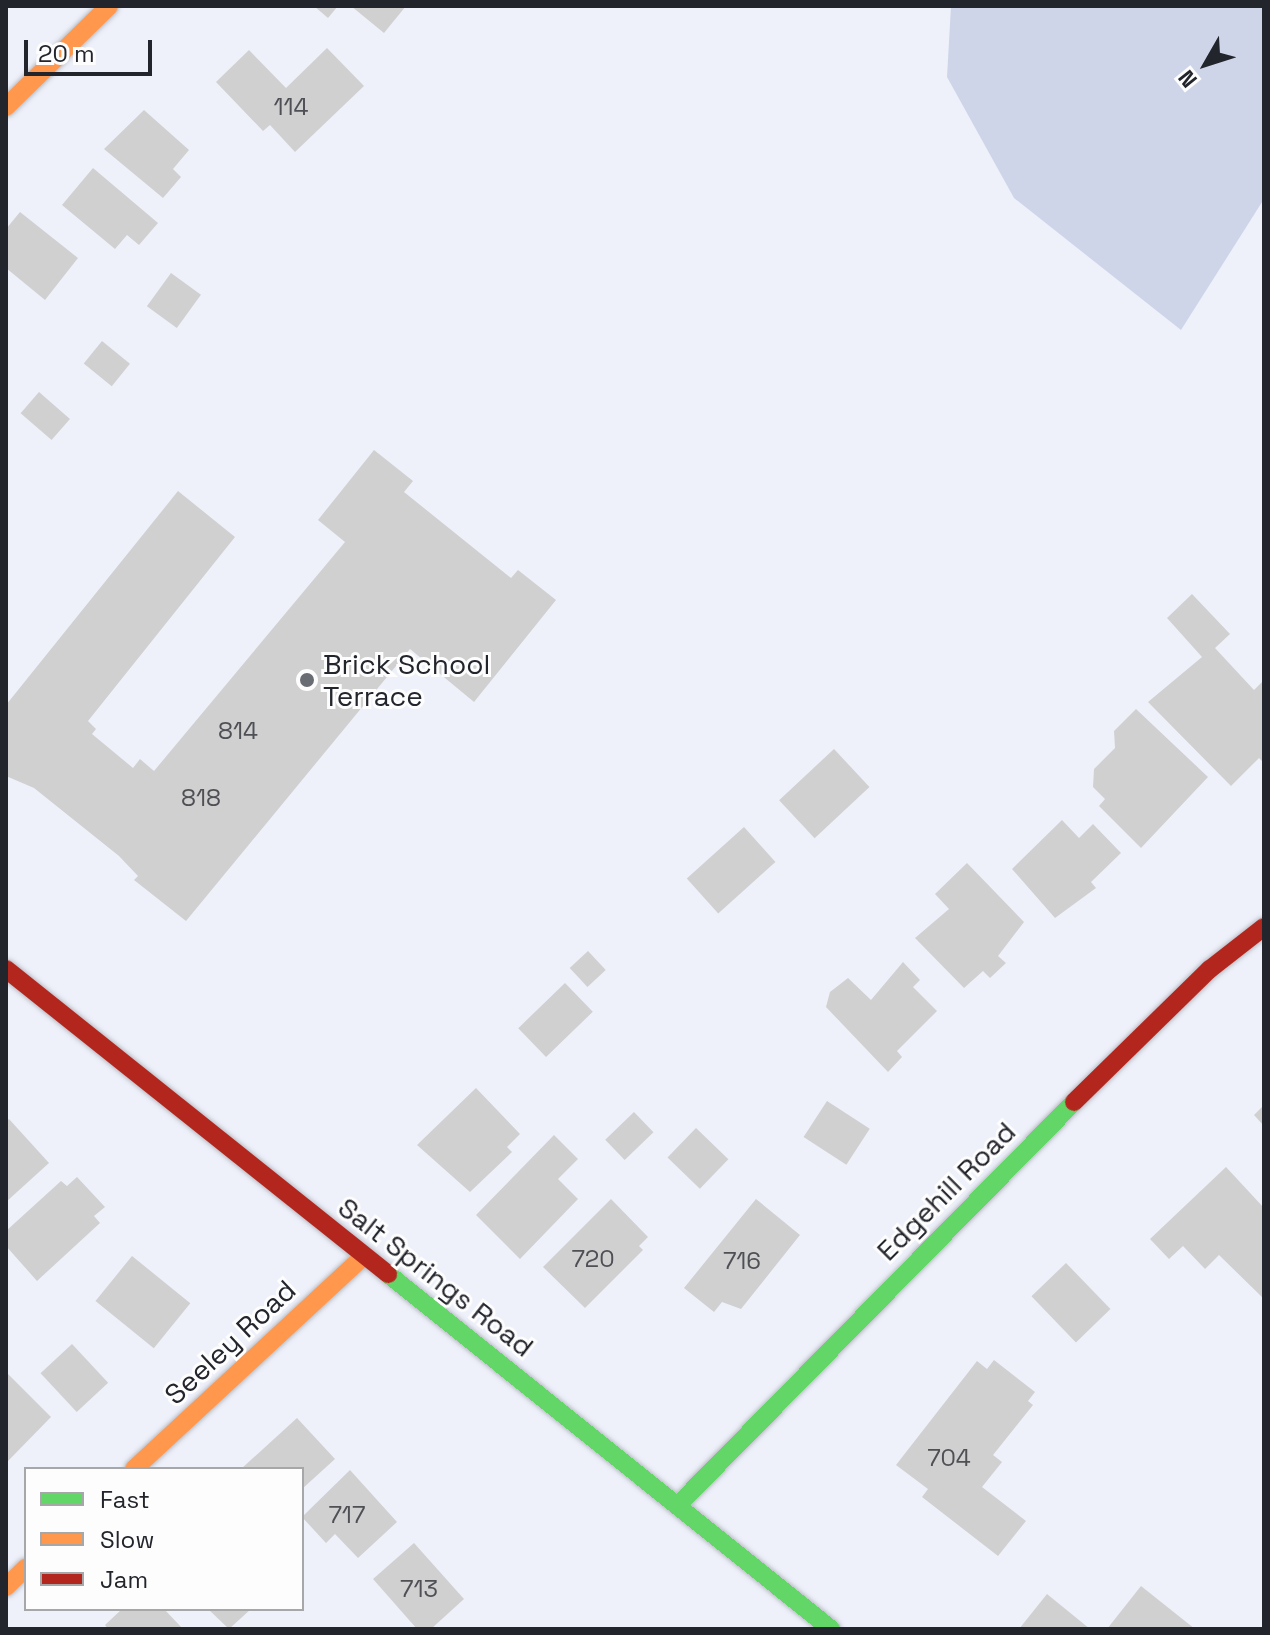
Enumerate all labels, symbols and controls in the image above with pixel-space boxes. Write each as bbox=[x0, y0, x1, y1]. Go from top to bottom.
scale bar bbox=[28, 24, 156, 74]
north arrow bbox=[1166, 24, 1246, 104]
text: 20 m bbox=[38, 38, 95, 69]
text: N bbox=[1172, 65, 1203, 94]
house number: 114 bbox=[273, 93, 309, 121]
place label: Brick School Terrace bbox=[323, 647, 490, 713]
marker: Brick School Terrace bbox=[298, 671, 316, 689]
house number: 814 bbox=[218, 717, 258, 745]
house number: 818 bbox=[181, 784, 221, 812]
street label: Edgehill Road bbox=[870, 1115, 1022, 1267]
street label: Salt Springs Road bbox=[332, 1190, 540, 1364]
house number: 720 bbox=[571, 1245, 615, 1273]
house number: 716 bbox=[723, 1247, 761, 1275]
street label: Seeley Road bbox=[158, 1273, 302, 1411]
house number: 704 bbox=[927, 1444, 971, 1472]
legend bbox=[24, 1467, 304, 1611]
text: Fast bbox=[100, 1484, 150, 1515]
house number: 717 bbox=[329, 1501, 365, 1529]
text: Slow bbox=[100, 1524, 154, 1555]
text: Jam bbox=[100, 1564, 148, 1595]
house number: 713 bbox=[400, 1575, 438, 1603]

